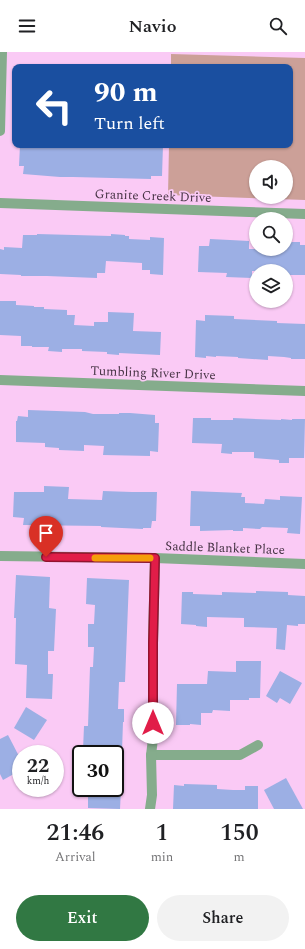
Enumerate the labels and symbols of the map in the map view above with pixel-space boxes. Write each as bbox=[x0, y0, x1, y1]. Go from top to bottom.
street label: Granite Creek Drive bbox=[94, 184, 212, 208]
street label: Tumbling River Drive bbox=[90, 361, 216, 385]
pin bbox=[29, 516, 63, 557]
street label: Saddle Blanket Place bbox=[165, 536, 285, 560]
position arrow bbox=[132, 702, 174, 744]
speed limit sign: 30 bbox=[72, 745, 124, 797]

